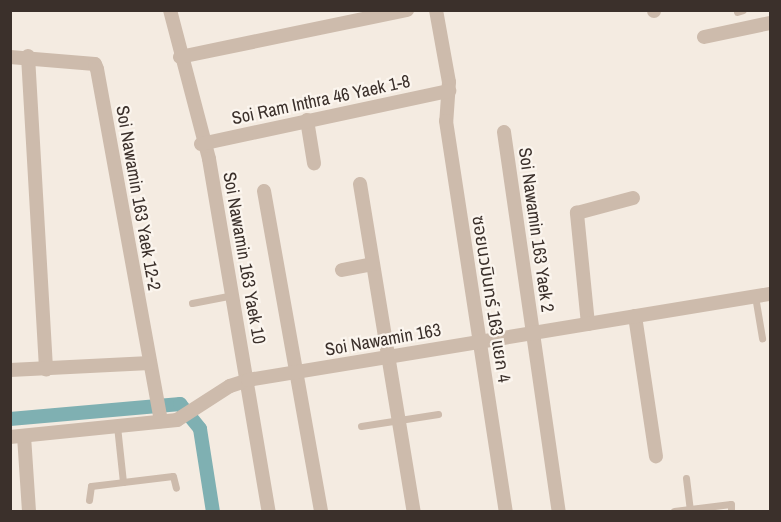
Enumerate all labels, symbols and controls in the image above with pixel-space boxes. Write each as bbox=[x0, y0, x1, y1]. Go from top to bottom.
street label: Soi Ram Inthra 46 Yaek 1-8 bbox=[230, 71, 412, 129]
street label: Soi Nawamin 163 Yaek 12-2 bbox=[111, 104, 165, 292]
street label: Soi Nawamin 163 Yaek 2 bbox=[514, 146, 558, 314]
street label: Soi Nawamin 163 Yaek 10 bbox=[218, 170, 270, 346]
street label: ซอยนวมินทร์ 163 แยก 4 bbox=[467, 214, 515, 384]
street label: Soi Nawamin 163 bbox=[323, 319, 443, 361]

